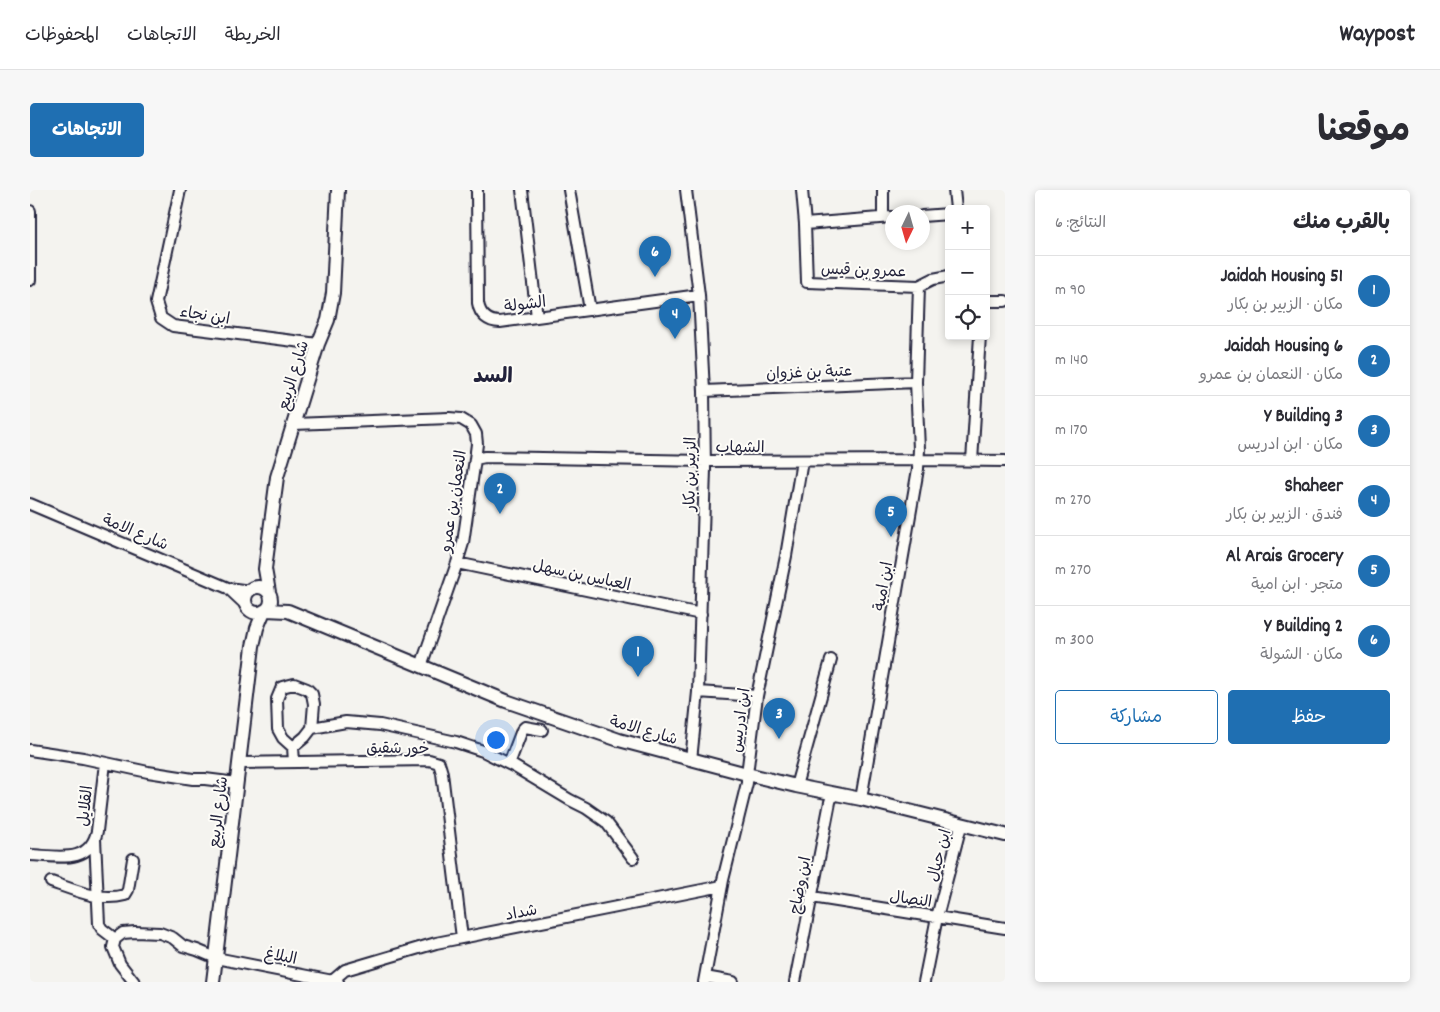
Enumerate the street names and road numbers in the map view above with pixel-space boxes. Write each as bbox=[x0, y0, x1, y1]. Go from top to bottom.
street label: عمرو بن قيس bbox=[820, 259, 907, 284]
street label: الشولة bbox=[503, 292, 548, 319]
street label: ابن نجاء bbox=[178, 301, 232, 332]
street label: شارع الربيع bbox=[273, 338, 316, 414]
street label: عتبة بن غزوان bbox=[766, 361, 853, 386]
street label: الزبير بن بكار bbox=[679, 437, 704, 513]
street label: الشهاب bbox=[715, 437, 765, 460]
street label: النعمان بن عمرو bbox=[435, 449, 474, 556]
street label: شارع الامة bbox=[98, 509, 172, 557]
street label: العباس بن سهل bbox=[530, 555, 633, 598]
street label: ابن امية bbox=[869, 560, 900, 613]
street label: ابن ادريس bbox=[726, 687, 757, 754]
street label: شارع الامة bbox=[607, 711, 680, 752]
street label: خور شقيق bbox=[366, 737, 430, 762]
street label: شارع الربيع bbox=[204, 775, 235, 849]
street label: القلايل bbox=[73, 785, 100, 828]
street label: ابن حيال bbox=[922, 827, 958, 885]
street label: ابن وضاح bbox=[785, 855, 818, 916]
street label: النصال bbox=[888, 886, 933, 915]
street label: شداد bbox=[503, 899, 539, 928]
street label: البلاغ bbox=[262, 943, 299, 972]

